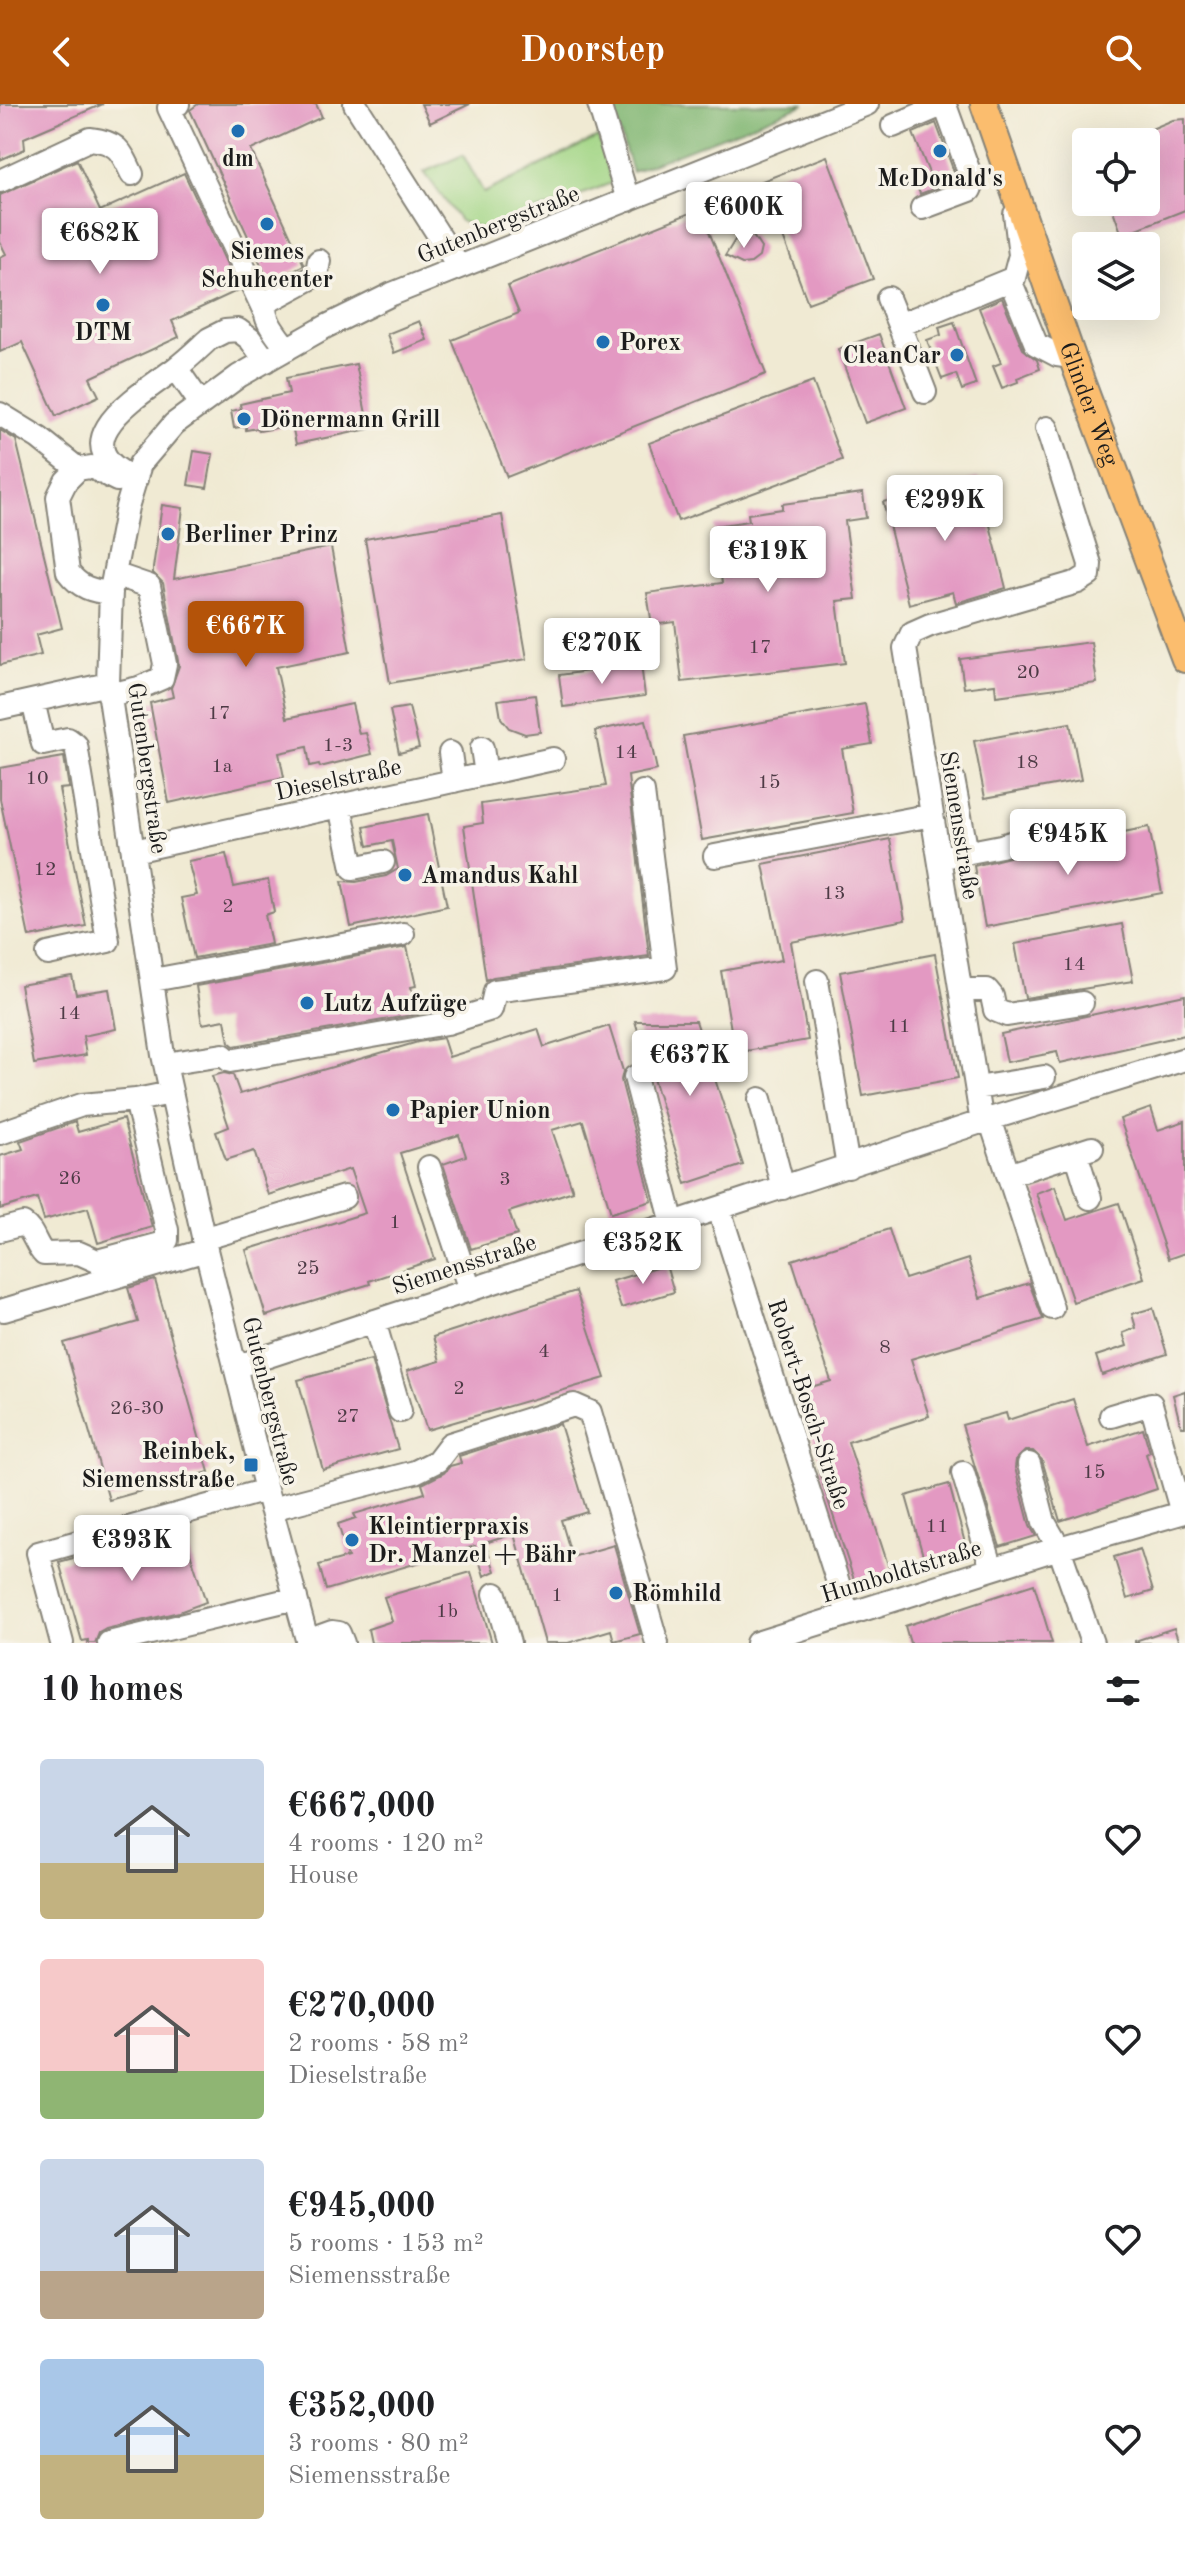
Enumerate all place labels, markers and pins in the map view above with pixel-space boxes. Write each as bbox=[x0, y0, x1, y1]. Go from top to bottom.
marker: dm bbox=[229, 122, 247, 140]
marker: McDonald's bbox=[931, 142, 949, 160]
place label: dm bbox=[222, 148, 254, 172]
place label: McDonald's bbox=[877, 168, 1003, 192]
pin: €600K bbox=[688, 182, 800, 250]
pin: €682K bbox=[44, 208, 156, 276]
marker: Siemes Schuhcenter bbox=[258, 215, 276, 233]
place label: Siemes Schuhcenter bbox=[201, 241, 333, 293]
marker: DTM bbox=[94, 296, 112, 314]
place label: DTM bbox=[74, 322, 132, 346]
place label: Porex bbox=[619, 332, 681, 356]
marker: Porex bbox=[594, 333, 612, 351]
place label: CleanCar bbox=[842, 345, 941, 369]
marker: CleanCar bbox=[948, 346, 966, 364]
place label: Dönermann Grill bbox=[260, 409, 440, 433]
marker: Dönermann Grill bbox=[235, 410, 253, 428]
pin: €299K bbox=[889, 475, 1001, 543]
place label: Berliner Prinz bbox=[184, 524, 338, 548]
marker: Berliner Prinz bbox=[159, 525, 177, 543]
pin: €319K bbox=[712, 526, 824, 594]
pin: €667K bbox=[190, 601, 302, 669]
pin: €270K bbox=[546, 618, 658, 686]
pin: €945K bbox=[1012, 809, 1124, 877]
place label: Amandus Kahl bbox=[421, 865, 579, 889]
marker: Amandus Kahl bbox=[396, 866, 414, 884]
place label: Lutz Aufzüge bbox=[323, 993, 467, 1017]
marker: Lutz Aufzüge bbox=[298, 994, 316, 1012]
pin: €637K bbox=[634, 1030, 746, 1098]
place label: Papier Union bbox=[409, 1100, 551, 1124]
marker: Papier Union bbox=[384, 1101, 402, 1119]
pin: €352K bbox=[587, 1218, 699, 1286]
place label: Reinbek, Siemensstraße bbox=[81, 1441, 235, 1493]
marker: Reinbek, Siemensstraße bbox=[242, 1456, 260, 1474]
pin: €393K bbox=[76, 1515, 188, 1583]
place label: Kleintierpraxis Dr. Manzel + Bähr bbox=[368, 1516, 576, 1568]
marker: Kleintierpraxis Dr. Manzel + Bähr bbox=[343, 1531, 361, 1549]
place label: Römhild bbox=[632, 1583, 722, 1607]
marker: Römhild bbox=[607, 1584, 625, 1602]

